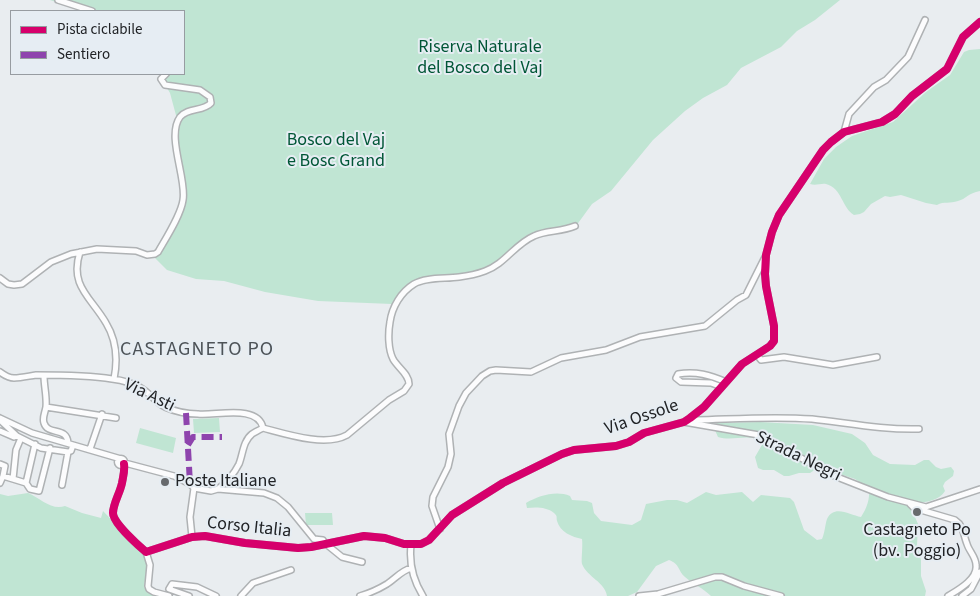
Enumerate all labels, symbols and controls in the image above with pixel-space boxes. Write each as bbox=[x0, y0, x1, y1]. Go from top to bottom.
legend bbox=[10, 10, 185, 75]
text: Pista ciclabile bbox=[57, 19, 142, 40]
park label: Riserva Naturale del Bosco del Vaj bbox=[417, 37, 543, 80]
text: Sentiero bbox=[57, 44, 110, 65]
park label: Bosco del Vaj e Bosc Grand bbox=[287, 130, 385, 172]
district label: CASTAGNETO PO bbox=[118, 339, 276, 363]
street label: Via Asti bbox=[120, 374, 178, 418]
street label: Via Ossole bbox=[602, 395, 682, 441]
street label: Strada Negri bbox=[751, 427, 845, 487]
place label: Poste Italiane bbox=[175, 471, 276, 493]
marker: Poste Italiane bbox=[159, 476, 171, 488]
marker: Castagneto Po (bv. Poggio) bbox=[911, 506, 923, 518]
street label: Corso Italia bbox=[206, 513, 292, 543]
place label: Castagneto Po (bv. Poggio) bbox=[863, 520, 971, 562]

